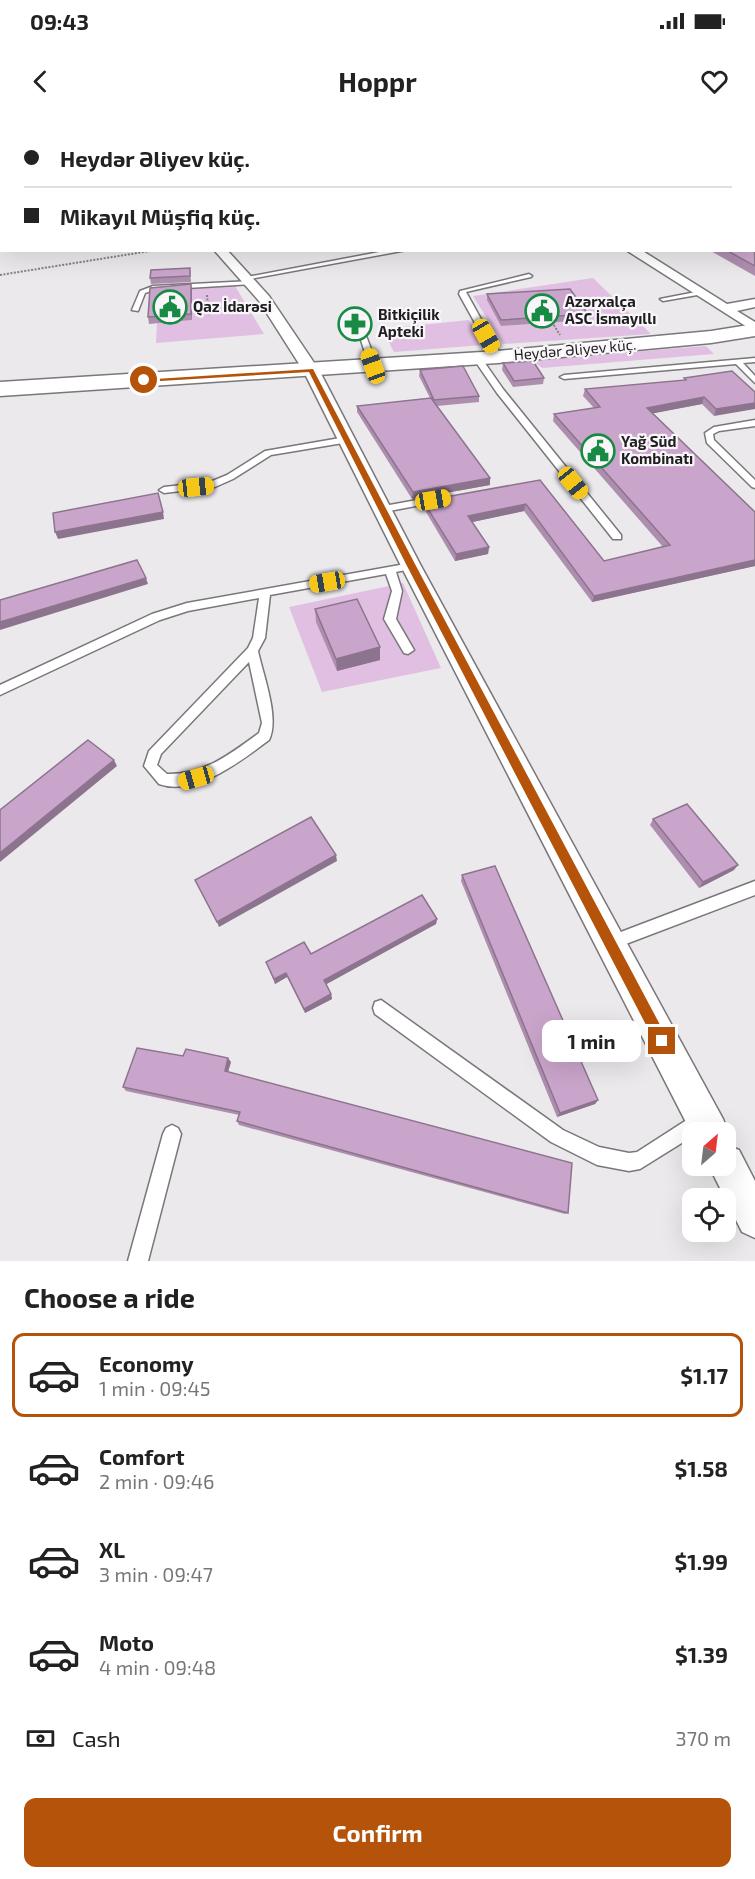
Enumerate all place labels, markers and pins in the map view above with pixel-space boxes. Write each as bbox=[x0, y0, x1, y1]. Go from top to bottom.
public building icon: Qaz İdarəsi bbox=[152, 289, 188, 325]
place label: Azərxalça ASC İsmayıllı bbox=[565, 292, 656, 328]
public building icon: Azərxalça ASC İsmayıllı bbox=[524, 293, 560, 329]
place label: Qaz İdarəsi bbox=[193, 297, 272, 316]
place label: Bitkiçilik Apteki bbox=[378, 305, 440, 340]
pharmacy icon: Bitkiçilik Apteki bbox=[337, 306, 373, 342]
place label: Yağ Süd Kombinatı bbox=[621, 432, 693, 467]
public building icon: Yağ Süd Kombinatı bbox=[580, 433, 616, 469]

